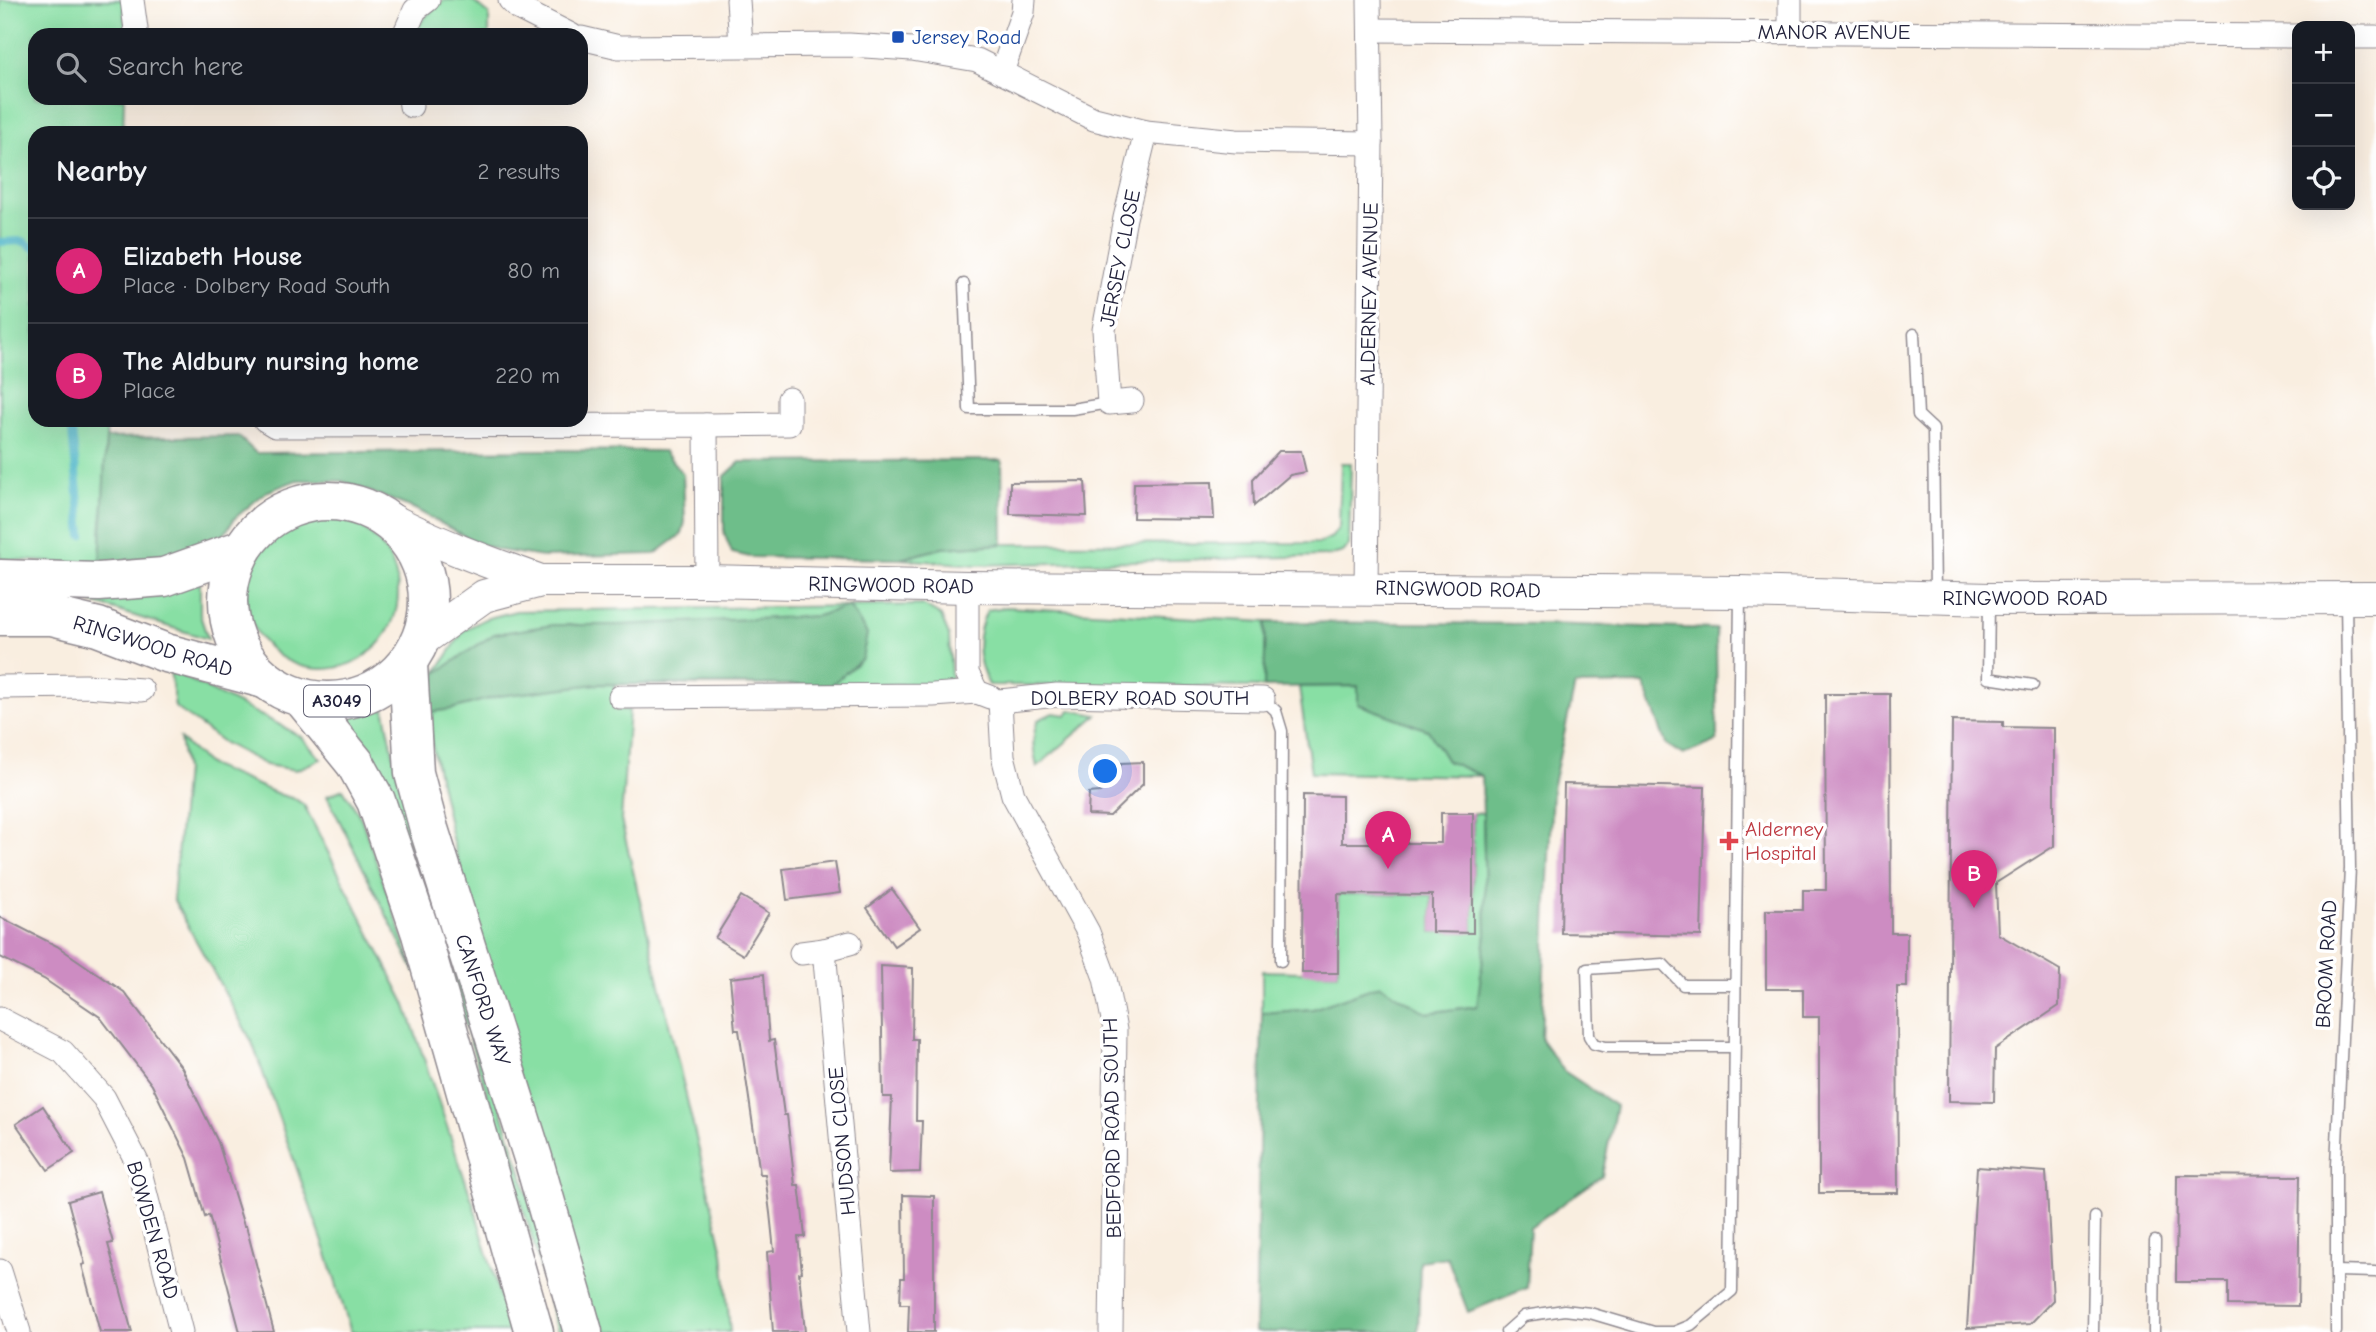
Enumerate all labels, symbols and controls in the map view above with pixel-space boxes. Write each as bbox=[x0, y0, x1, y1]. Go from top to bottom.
street label: MANOR AVENUE bbox=[1758, 20, 1910, 44]
map controls bbox=[2292, 21, 2355, 210]
button: + bbox=[2292, 21, 2355, 84]
place label: Jersey Road bbox=[912, 25, 1021, 49]
search box bbox=[28, 28, 588, 105]
marker: Jersey Road bbox=[890, 29, 906, 45]
icon: search bbox=[52, 48, 90, 86]
text: Search here bbox=[108, 52, 243, 82]
button: − bbox=[2292, 84, 2355, 147]
button: locate bbox=[2292, 147, 2355, 210]
text: Nearby bbox=[56, 154, 147, 189]
text: 2 results bbox=[478, 158, 560, 185]
street label: JERSEY CLOSE bbox=[1095, 187, 1145, 329]
street label: ALDERNEY AVENUE bbox=[1355, 202, 1383, 386]
text: Elizabeth House bbox=[123, 242, 302, 272]
text: A bbox=[73, 257, 85, 284]
text: 80 m bbox=[507, 257, 560, 284]
text: Place · Dolbery Road South bbox=[123, 272, 390, 299]
text: The Aldbury nursing home bbox=[123, 347, 419, 377]
text: B bbox=[72, 362, 86, 389]
text: 220 m bbox=[495, 362, 560, 389]
text: Place bbox=[123, 377, 175, 404]
street label: RINGWOOD ROAD bbox=[808, 572, 974, 598]
street label: RINGWOOD ROAD bbox=[1375, 576, 1541, 602]
street label: RINGWOOD ROAD bbox=[1942, 586, 2108, 610]
street label: RINGWOOD ROAD bbox=[70, 610, 236, 682]
road number: A3049 bbox=[304, 686, 370, 716]
street label: DOLBERY ROAD SOUTH bbox=[1030, 686, 1250, 710]
your location bbox=[1088, 754, 1122, 788]
pin: A bbox=[1365, 811, 1411, 869]
place label: Alderney Hospital bbox=[1745, 817, 1824, 865]
marker: Alderney Hospital bbox=[1719, 831, 1739, 851]
pin: B bbox=[1951, 850, 1997, 908]
street label: BROOM ROAD bbox=[2311, 899, 2341, 1029]
street label: CANFORD WAY bbox=[450, 931, 516, 1069]
street label: BEDFORD ROAD SOUTH bbox=[1098, 1017, 1126, 1239]
street label: HUDSON CLOSE bbox=[824, 1066, 860, 1216]
street label: BOWDEN ROAD bbox=[122, 1158, 184, 1302]

